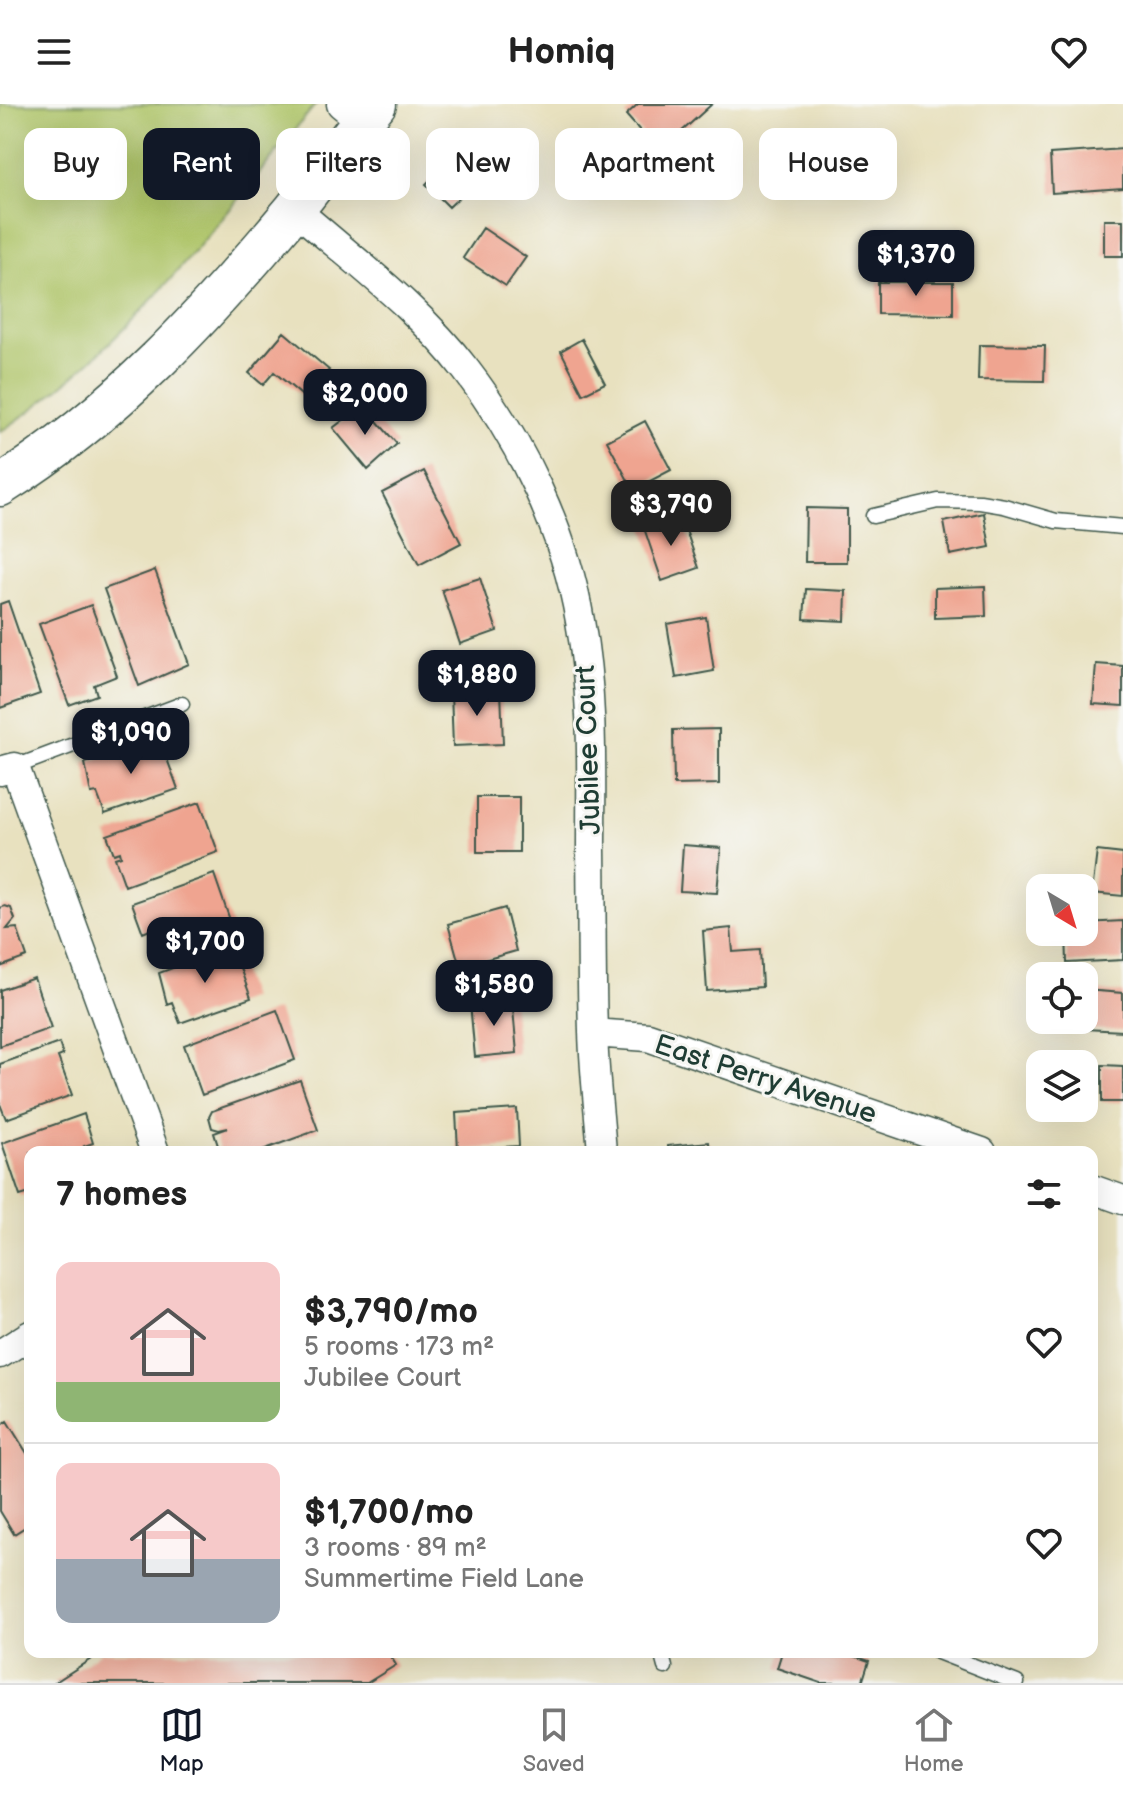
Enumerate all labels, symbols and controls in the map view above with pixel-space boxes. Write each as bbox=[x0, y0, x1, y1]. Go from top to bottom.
icon: menu bbox=[32, 30, 76, 74]
icon: heart bbox=[1047, 30, 1091, 74]
text: Homiq bbox=[508, 31, 615, 74]
chip: Buy bbox=[24, 128, 127, 200]
chip: Rent bbox=[143, 128, 260, 200]
chip: Filters bbox=[276, 128, 410, 200]
chip: New bbox=[426, 128, 539, 200]
chip: Apartment bbox=[555, 128, 743, 200]
chip: House bbox=[759, 128, 897, 200]
pin: $1,370 bbox=[851, 230, 981, 298]
text: $1,370 bbox=[876, 240, 956, 271]
pin: $2,000 bbox=[300, 369, 430, 437]
text: $2,000 bbox=[321, 379, 409, 410]
pin: $3,790 bbox=[606, 480, 736, 548]
text: $3,790 bbox=[629, 490, 713, 521]
pin: $1,880 bbox=[412, 650, 542, 718]
text: $1,880 bbox=[436, 660, 518, 691]
street label: Jubilee Court bbox=[569, 664, 608, 835]
pin: $1,090 bbox=[66, 708, 196, 776]
text: $1,090 bbox=[90, 718, 172, 749]
north arrow bbox=[1026, 874, 1098, 946]
map controls bbox=[1026, 874, 1098, 1122]
pin: $1,700 bbox=[140, 917, 270, 985]
text: $1,700 bbox=[165, 927, 245, 958]
pin: $1,580 bbox=[429, 960, 559, 1028]
button: locate bbox=[1026, 962, 1098, 1034]
text: $1,580 bbox=[454, 970, 534, 1001]
street label: East Perry Avenue bbox=[650, 1028, 881, 1131]
button: layers bbox=[1026, 1050, 1098, 1122]
icon: filters bbox=[1022, 1172, 1066, 1216]
text: 7 homes bbox=[56, 1174, 187, 1215]
text: $3,790/mo bbox=[304, 1291, 478, 1332]
icon: home bbox=[120, 1294, 216, 1390]
icon: heart bbox=[1022, 1320, 1066, 1364]
text: 5 rooms · 173 m² bbox=[304, 1332, 494, 1363]
text: Jubilee Court bbox=[304, 1363, 461, 1394]
text: $1,700/mo bbox=[304, 1492, 474, 1533]
icon: home bbox=[120, 1495, 216, 1591]
icon: heart bbox=[1022, 1521, 1066, 1565]
text: 3 rooms · 89 m² bbox=[304, 1533, 487, 1564]
text: Summertime Field Lane bbox=[304, 1564, 584, 1595]
tab: Map bbox=[160, 1703, 204, 1778]
tab: Saved bbox=[523, 1703, 585, 1778]
tab: Home bbox=[904, 1703, 963, 1778]

